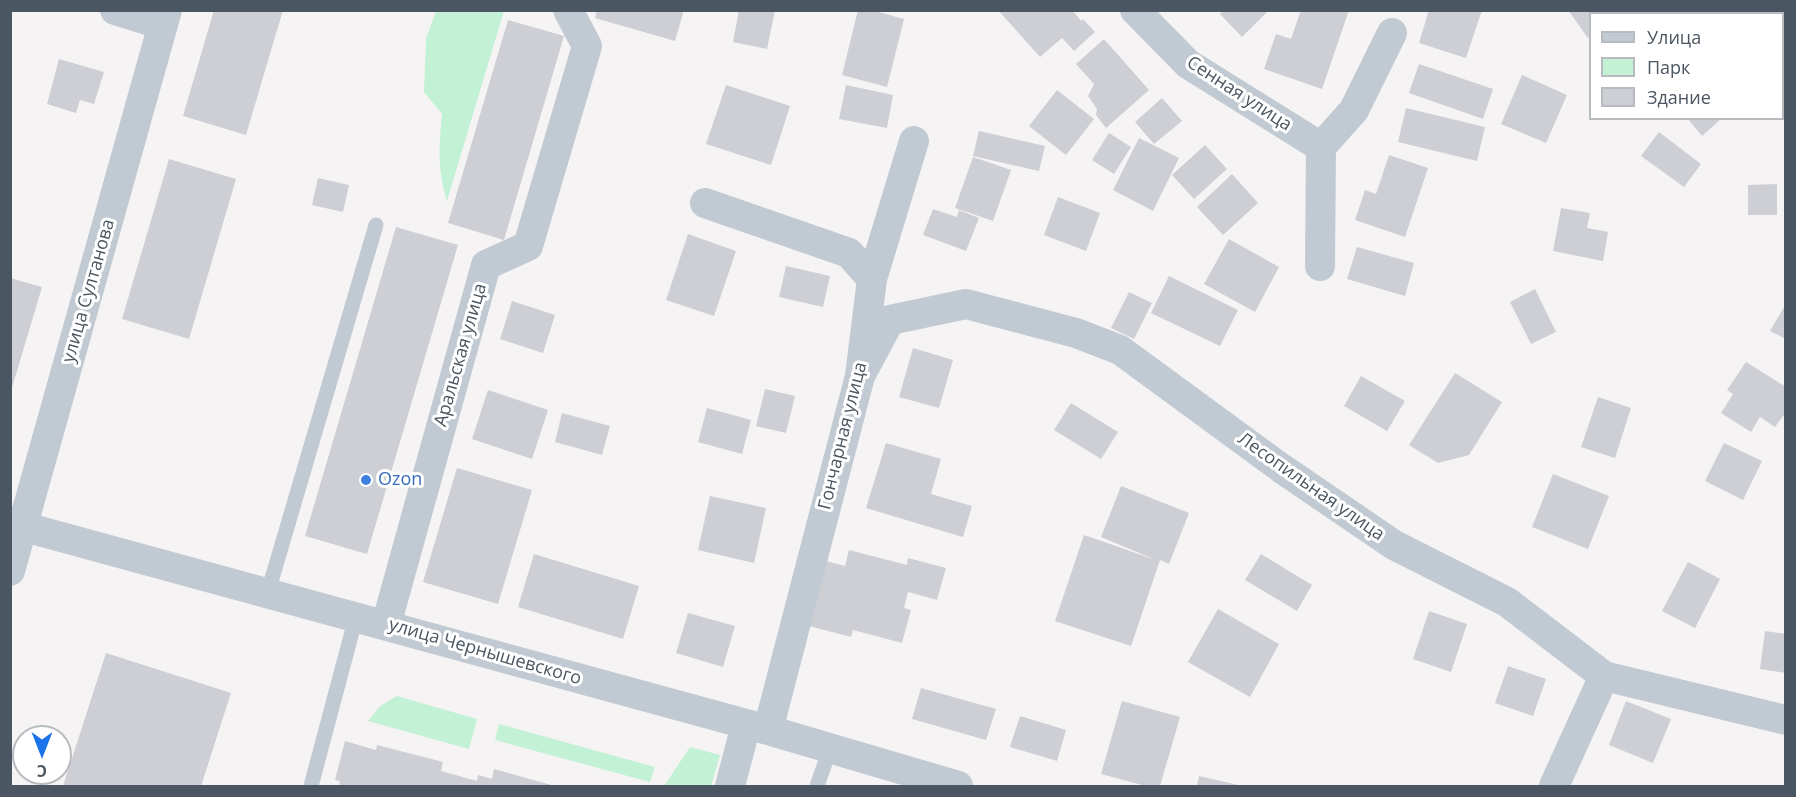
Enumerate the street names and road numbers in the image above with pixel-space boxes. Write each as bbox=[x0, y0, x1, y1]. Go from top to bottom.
street label: Сенная улица bbox=[1182, 52, 1296, 136]
street label: улица Султанова bbox=[58, 217, 120, 365]
street label: Аральская улица bbox=[430, 281, 492, 429]
street label: Гончарная улица bbox=[814, 360, 872, 512]
street label: Лесопильная улица bbox=[1234, 428, 1388, 546]
street label: улица Чернышевского bbox=[386, 614, 584, 690]

